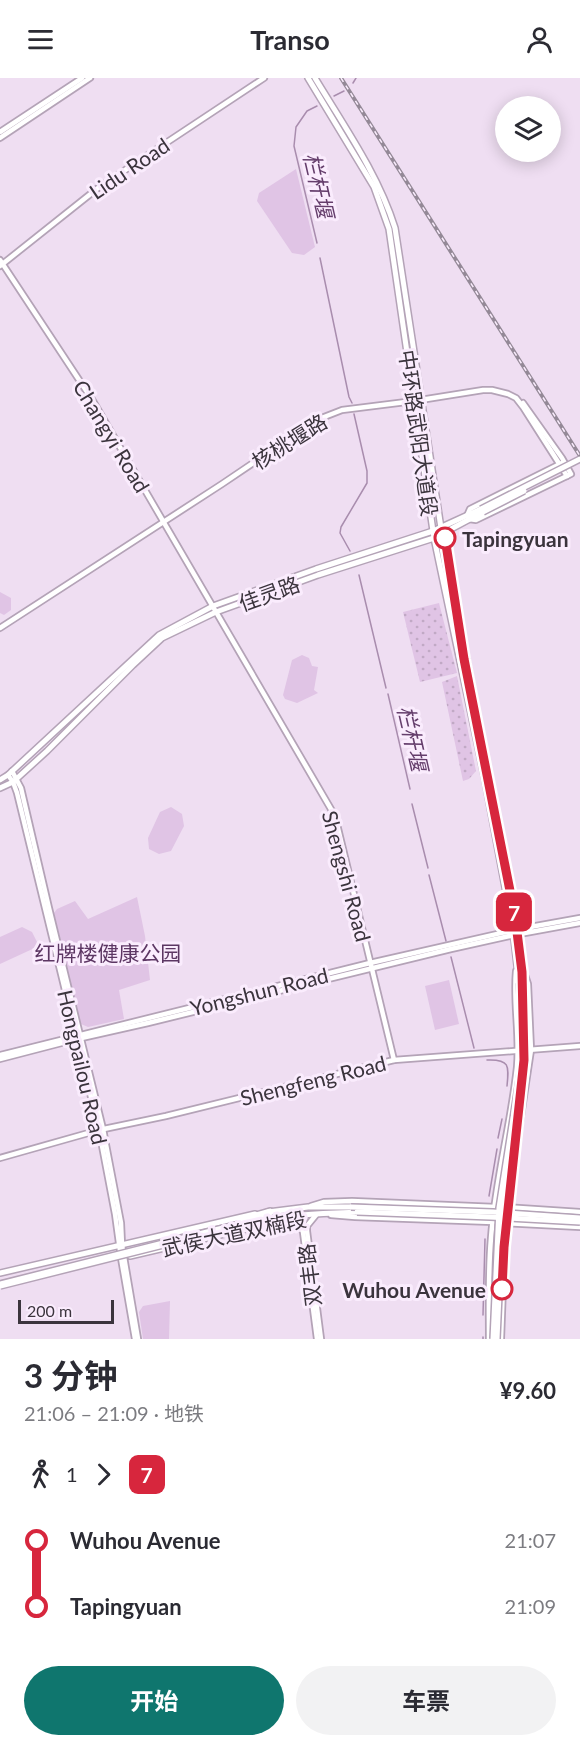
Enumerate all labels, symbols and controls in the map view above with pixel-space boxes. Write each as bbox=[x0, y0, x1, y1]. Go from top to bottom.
icon: menu bbox=[24, 23, 57, 56]
text: Transo bbox=[250, 23, 330, 56]
icon: person bbox=[523, 23, 556, 56]
map controls bbox=[495, 96, 561, 162]
button: layers bbox=[495, 96, 561, 162]
street label: Lidu Road bbox=[84, 132, 174, 204]
water label: 栏杆堰 bbox=[298, 150, 340, 224]
street label: 中环路武阳大道段 bbox=[395, 348, 443, 518]
street label: Changyi Road bbox=[69, 375, 155, 497]
street label: 核桃堰路 bbox=[247, 408, 331, 474]
place label: Tapingyuan bbox=[462, 526, 569, 551]
marker: Tapingyuan bbox=[434, 527, 456, 549]
street label: 佳灵路 bbox=[235, 570, 303, 616]
water label: 栏杆堰 bbox=[392, 703, 434, 777]
street label: Shengshi Road bbox=[318, 808, 376, 944]
line badge: 7 bbox=[494, 892, 534, 932]
text: 7 bbox=[508, 900, 520, 925]
park label: 红牌楼健康公园 bbox=[35, 940, 182, 965]
street label: Yongshun Road bbox=[187, 962, 331, 1020]
street label: Hongpailou Road bbox=[53, 987, 113, 1147]
street label: Shengfeng Road bbox=[238, 1050, 388, 1110]
street label: 武侯大道双楠段 bbox=[160, 1205, 308, 1261]
street label: 双丰路 bbox=[293, 1242, 325, 1308]
place label: Wuhou Avenue bbox=[342, 1277, 486, 1302]
marker: Wuhou Avenue bbox=[491, 1278, 513, 1300]
scale bar bbox=[18, 1297, 114, 1324]
text: 200 m bbox=[27, 1301, 72, 1320]
text: 3 分钟 bbox=[24, 1355, 117, 1395]
text: ¥9.60 bbox=[500, 1377, 556, 1404]
text: 21:06 – 21:09 · 地铁 bbox=[24, 1401, 204, 1425]
icon: walk bbox=[24, 1458, 57, 1491]
icon: forward bbox=[87, 1458, 120, 1491]
text: 1 bbox=[66, 1462, 78, 1486]
text: 7 bbox=[141, 1462, 153, 1487]
text: Wuhou Avenue bbox=[70, 1527, 221, 1554]
text: 21:07 bbox=[505, 1528, 556, 1552]
text: Tapingyuan bbox=[70, 1593, 182, 1620]
text: 21:09 bbox=[505, 1594, 556, 1618]
button: 开始 bbox=[24, 1666, 284, 1735]
button: 车票 bbox=[296, 1666, 556, 1735]

